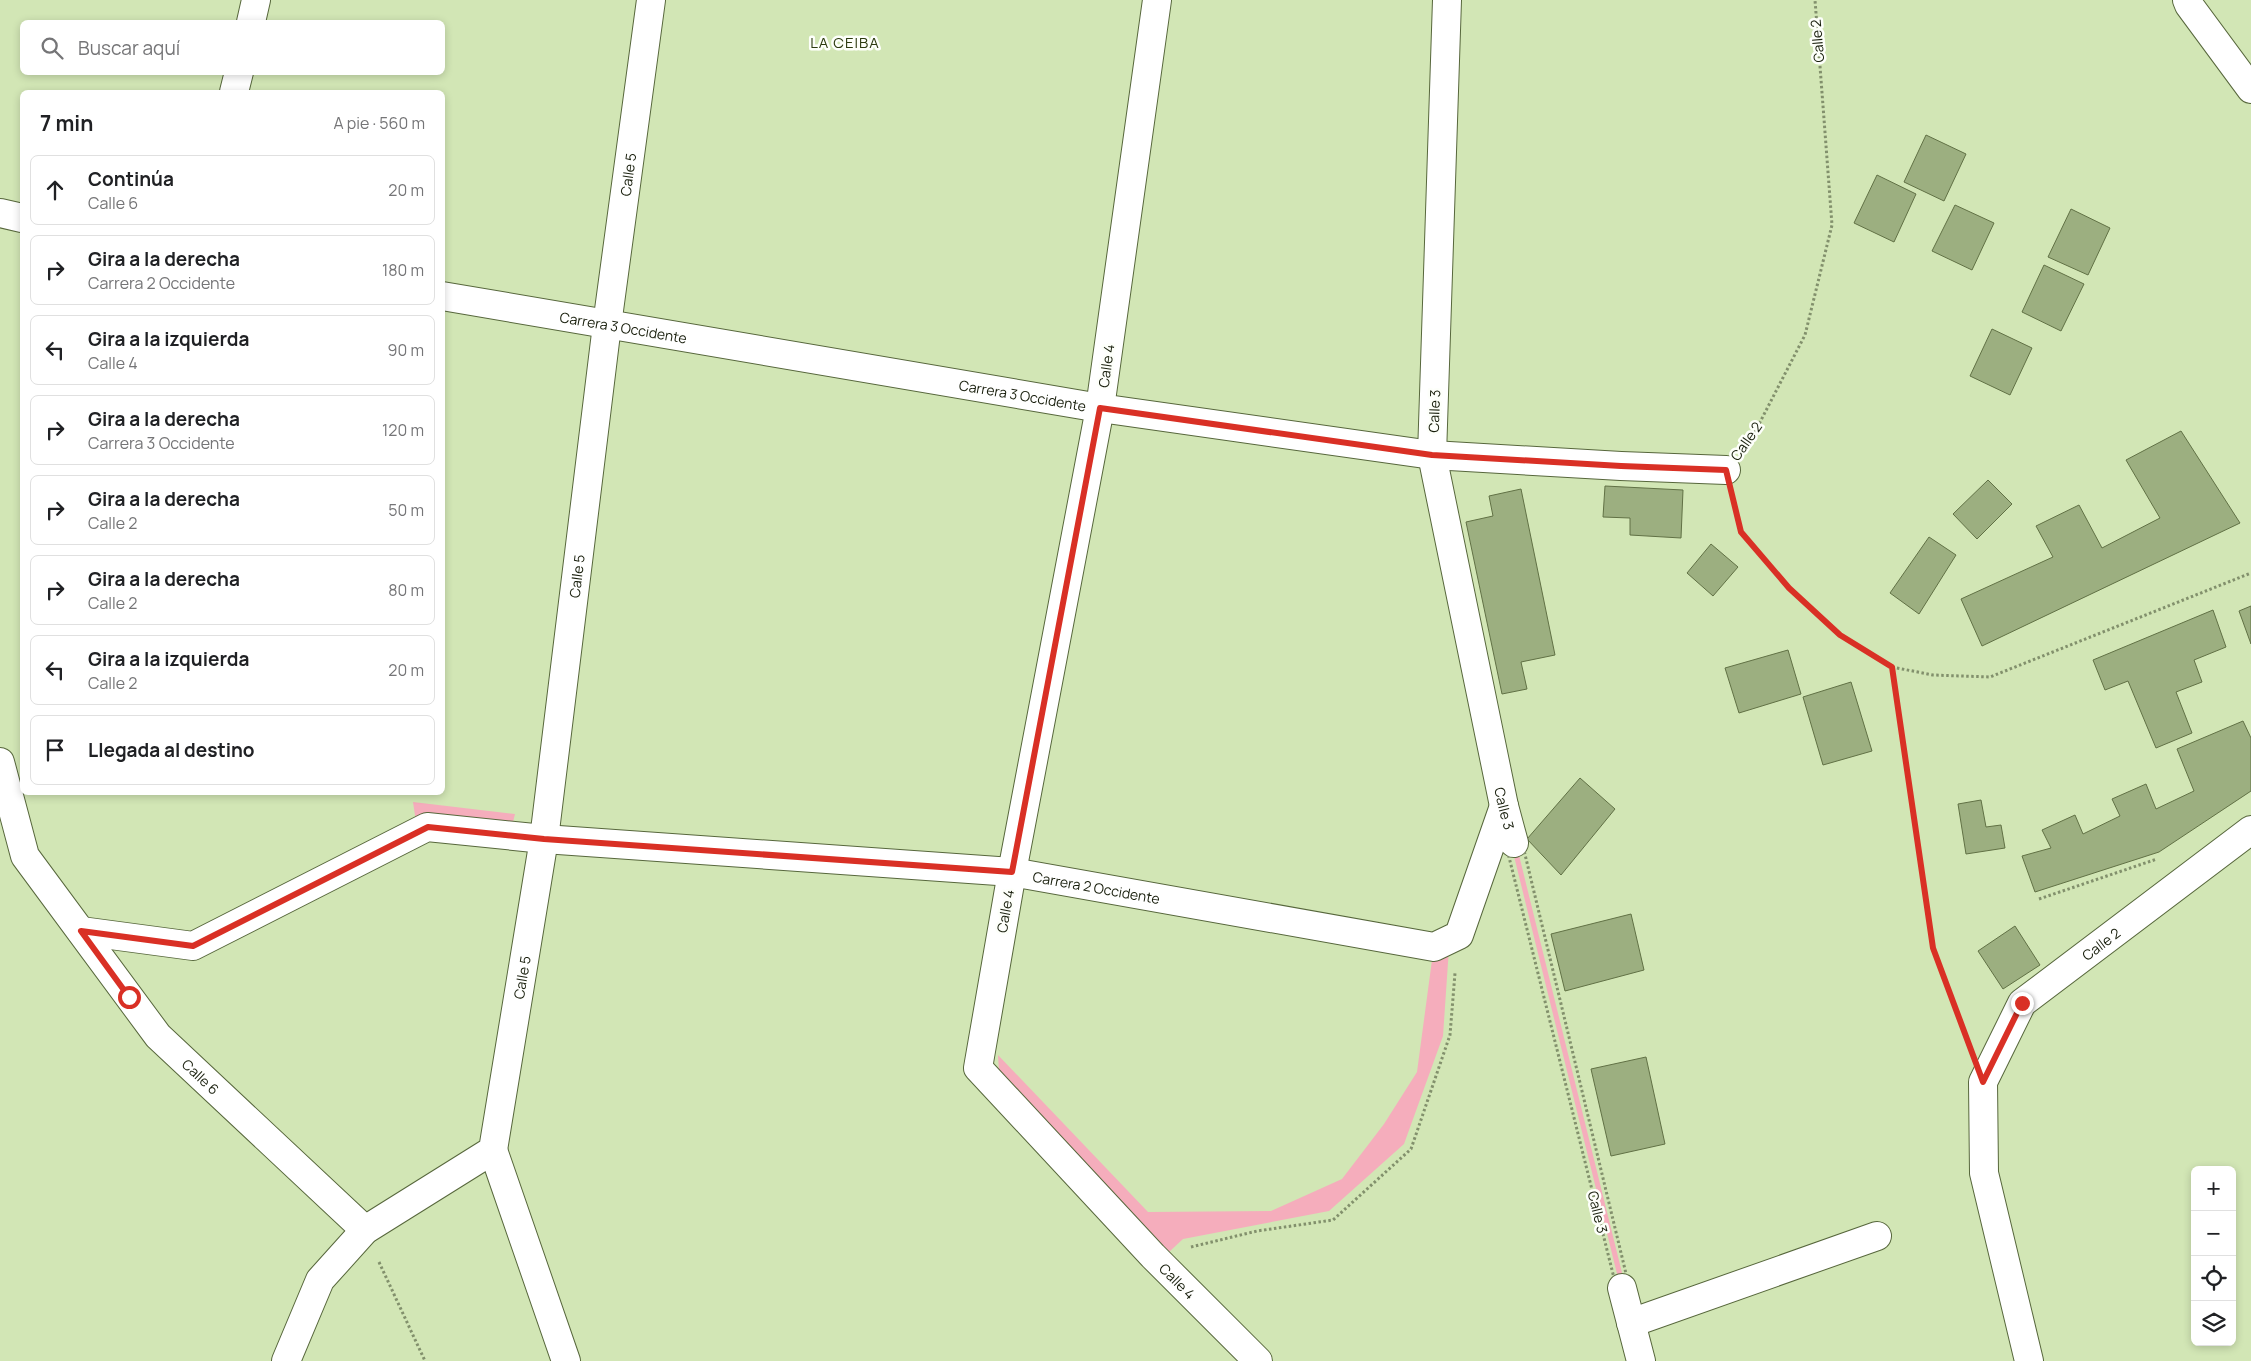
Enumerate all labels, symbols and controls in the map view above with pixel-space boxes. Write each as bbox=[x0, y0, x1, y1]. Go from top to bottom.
street label: Calle 2 bbox=[1806, 19, 1828, 63]
search box bbox=[20, 20, 445, 75]
district label: LA CEIBA bbox=[810, 32, 880, 53]
icon: search bbox=[38, 34, 66, 62]
text: Buscar aquí bbox=[78, 35, 180, 61]
text: 7 min bbox=[40, 109, 93, 137]
text: A pie · 560 m bbox=[333, 112, 425, 134]
street label: Calle 5 bbox=[615, 152, 640, 197]
text: Continúa bbox=[88, 166, 174, 192]
icon: ahead bbox=[41, 176, 69, 204]
text: 20 m bbox=[388, 179, 424, 201]
text: Calle 6 bbox=[88, 192, 138, 214]
text: Gira a la derecha bbox=[88, 246, 240, 272]
icon: right bbox=[41, 256, 69, 284]
text: 180 m bbox=[382, 259, 424, 281]
text: Carrera 2 Occidente bbox=[88, 272, 235, 294]
street label: Carrera 3 Occidente bbox=[558, 307, 688, 347]
text: Gira a la izquierda bbox=[88, 326, 249, 352]
icon: left bbox=[41, 336, 69, 364]
text: 90 m bbox=[388, 339, 424, 361]
street label: Calle 4 bbox=[1094, 343, 1118, 389]
text: Calle 4 bbox=[88, 352, 138, 374]
street label: Carrera 3 Occidente bbox=[958, 375, 1088, 415]
street label: Calle 3 bbox=[1424, 389, 1444, 433]
text: Gira a la derecha bbox=[88, 406, 240, 432]
icon: right bbox=[41, 416, 69, 444]
street label: Calle 2 bbox=[1726, 418, 1766, 464]
text: 120 m bbox=[382, 419, 424, 441]
text: Carrera 3 Occidente bbox=[88, 432, 235, 454]
text: Gira a la derecha bbox=[88, 486, 240, 512]
icon: right bbox=[41, 496, 69, 524]
text: 50 m bbox=[388, 499, 424, 521]
text: Calle 2 bbox=[88, 512, 137, 534]
street label: Calle 5 bbox=[564, 553, 588, 599]
text: Gira a la derecha bbox=[88, 566, 240, 592]
icon: right bbox=[41, 576, 69, 604]
text: 80 m bbox=[388, 579, 424, 601]
text: Calle 2 bbox=[88, 592, 137, 614]
text: Gira a la izquierda bbox=[88, 646, 249, 672]
icon: left bbox=[41, 656, 69, 684]
text: 20 m bbox=[388, 659, 424, 681]
text: Calle 2 bbox=[88, 672, 137, 694]
icon: arrive bbox=[41, 736, 69, 764]
text: Llegada al destino bbox=[88, 737, 255, 763]
street label: Calle 3 bbox=[1491, 785, 1519, 832]
street label: Carrera 2 Occidente bbox=[1031, 866, 1161, 908]
street label: Calle 4 bbox=[992, 888, 1018, 934]
street label: Calle 2 bbox=[2078, 923, 2124, 964]
street label: Calle 5 bbox=[508, 954, 534, 1000]
route start bbox=[118, 986, 141, 1009]
route end bbox=[2011, 992, 2034, 1015]
street label: Calle 6 bbox=[178, 1054, 224, 1098]
map controls bbox=[2191, 1166, 2236, 1346]
button: + bbox=[2191, 1166, 2236, 1211]
street label: Calle 3 bbox=[1584, 1189, 1612, 1235]
button: − bbox=[2191, 1211, 2236, 1256]
button: locate bbox=[2191, 1256, 2236, 1301]
street label: Calle 4 bbox=[1156, 1259, 1200, 1303]
button: layers bbox=[2191, 1301, 2236, 1346]

